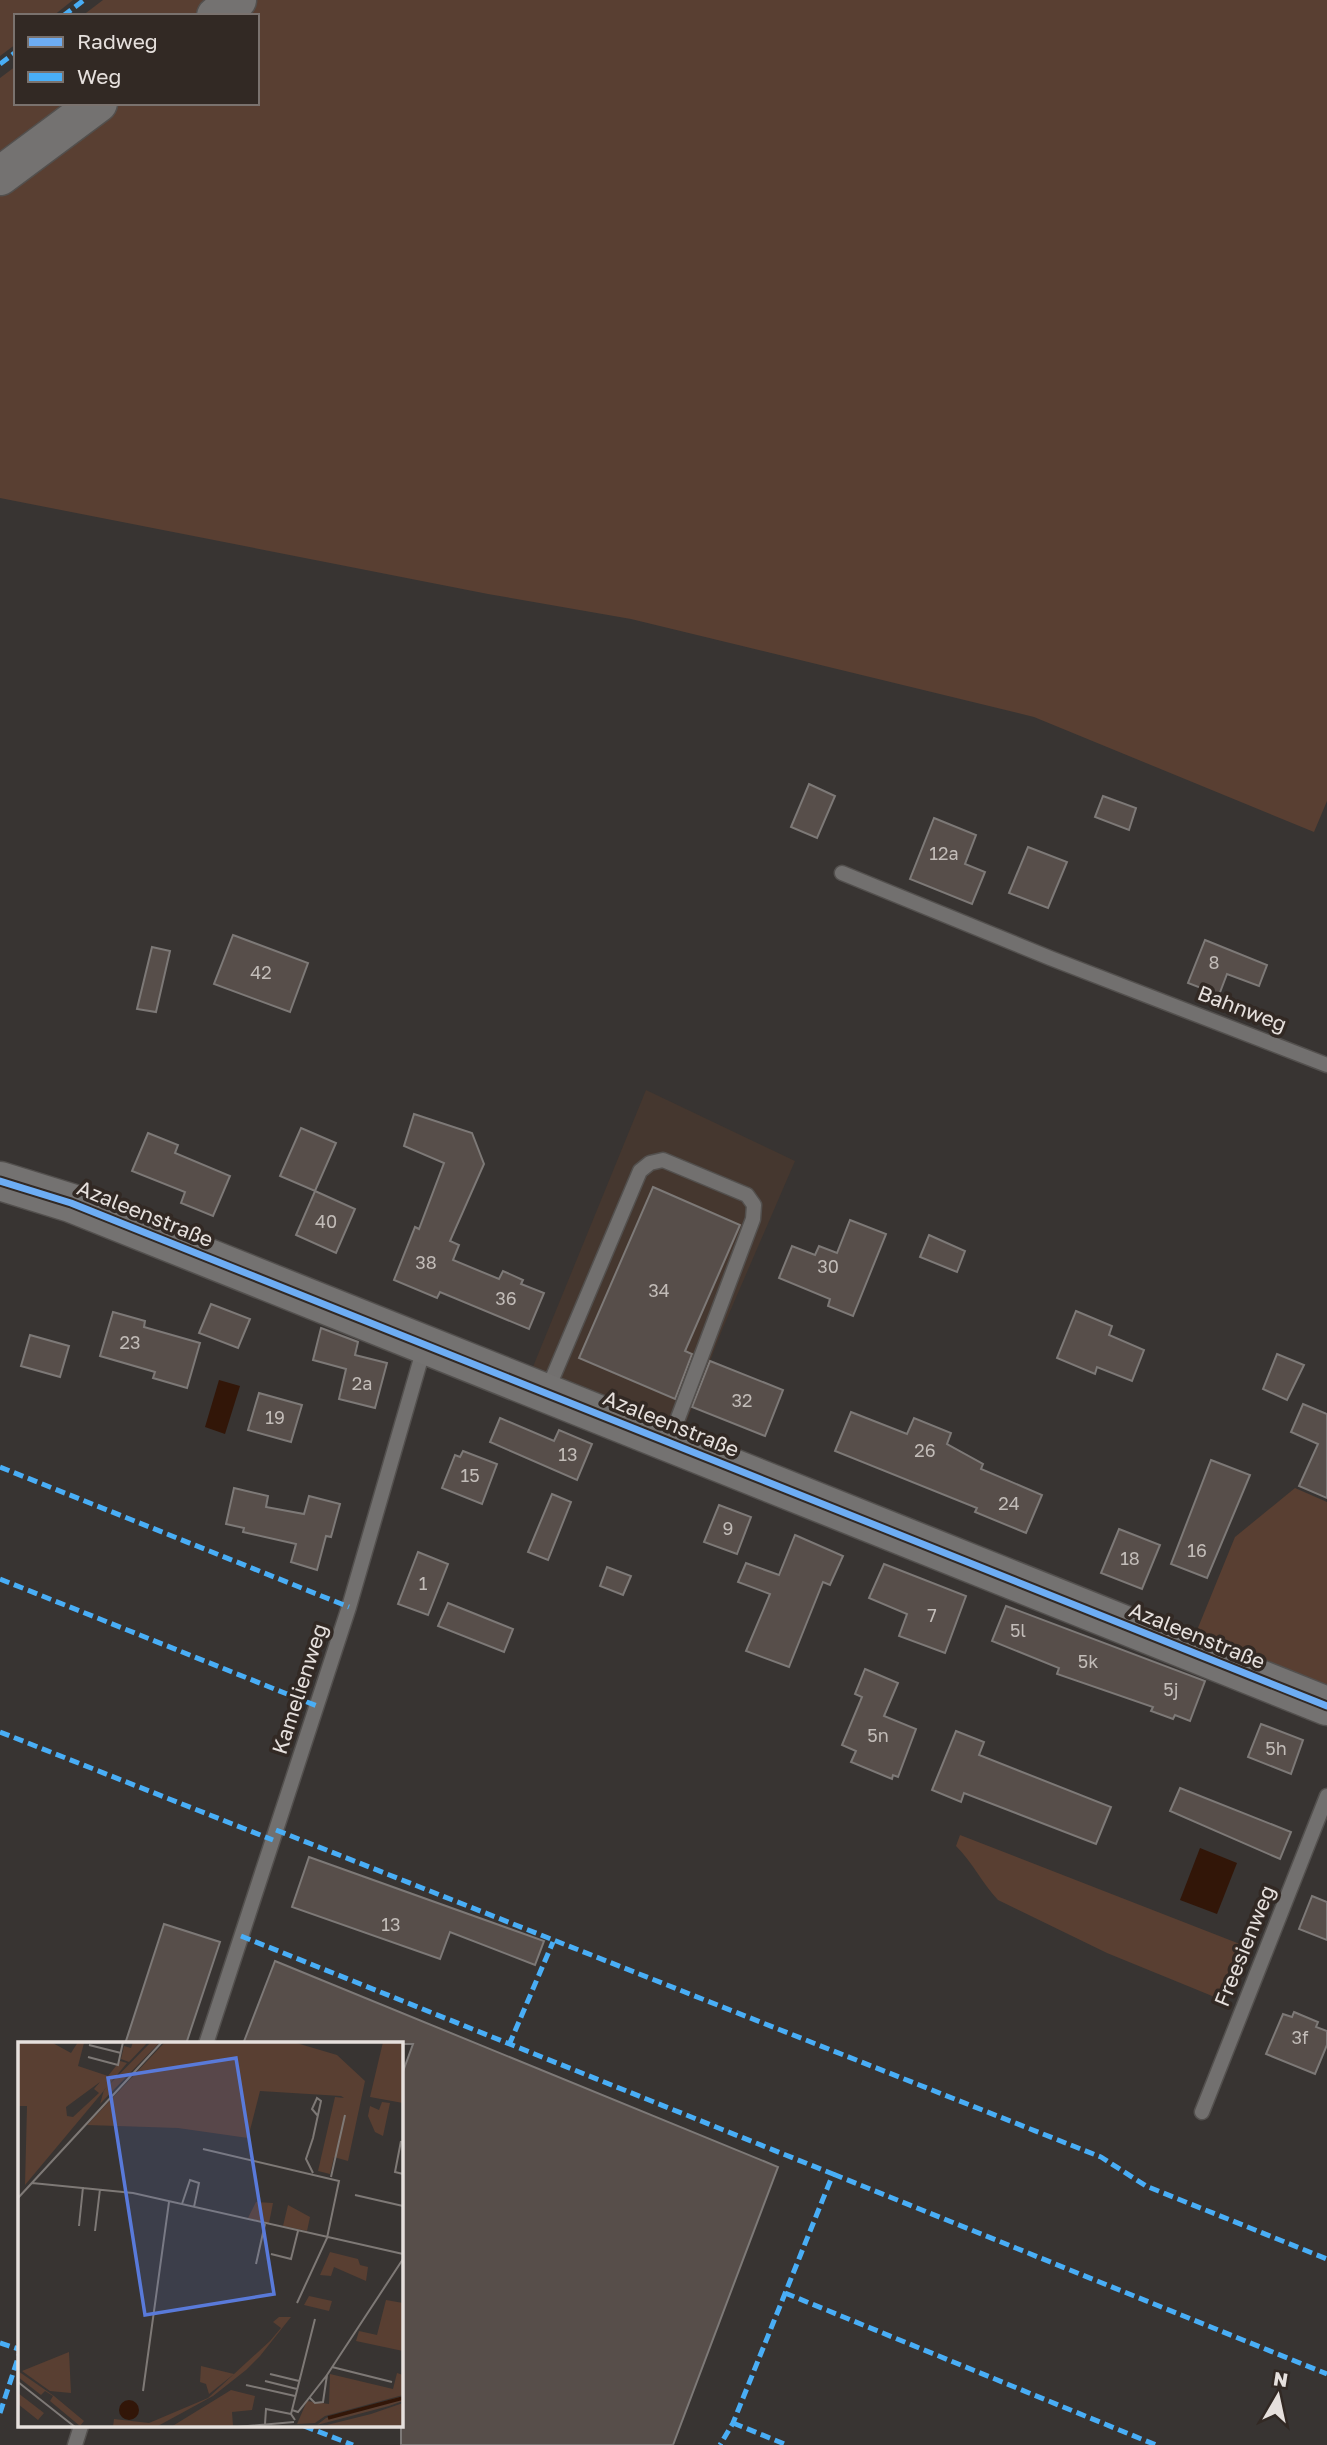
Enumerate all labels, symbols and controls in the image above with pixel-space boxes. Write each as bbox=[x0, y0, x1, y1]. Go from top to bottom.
legend bbox=[14, 14, 259, 105]
text: Radweg bbox=[77, 28, 158, 54]
text: Weg bbox=[77, 63, 121, 89]
house number: 12a bbox=[929, 842, 959, 864]
house number: 8 bbox=[1209, 951, 1219, 973]
house number: 42 bbox=[250, 961, 272, 983]
street label: Bahnweg bbox=[1194, 979, 1291, 1037]
street label: Azaleenstraße bbox=[74, 1174, 217, 1252]
house number: 40 bbox=[315, 1210, 337, 1232]
house number: 38 bbox=[415, 1251, 437, 1273]
house number: 30 bbox=[817, 1255, 839, 1277]
house number: 34 bbox=[648, 1279, 670, 1301]
house number: 36 bbox=[495, 1287, 517, 1309]
house number: 23 bbox=[120, 1331, 140, 1353]
house number: 2a bbox=[352, 1372, 372, 1394]
street label: Azaleenstraße bbox=[600, 1384, 743, 1462]
house number: 32 bbox=[732, 1389, 752, 1411]
house number: 19 bbox=[265, 1406, 285, 1428]
house number: 26 bbox=[914, 1439, 936, 1461]
house number: 13 bbox=[558, 1443, 578, 1465]
house number: 15 bbox=[460, 1464, 480, 1486]
house number: 24 bbox=[998, 1492, 1020, 1514]
house number: 9 bbox=[723, 1517, 733, 1539]
house number: 16 bbox=[1187, 1539, 1207, 1561]
house number: 18 bbox=[1120, 1547, 1140, 1569]
house number: 1 bbox=[419, 1572, 428, 1594]
street label: Azaleenstraße bbox=[1126, 1596, 1269, 1674]
house number: 7 bbox=[927, 1604, 937, 1626]
house number: 5l bbox=[1010, 1619, 1026, 1641]
street label: Kamelienweg bbox=[266, 1620, 332, 1757]
house number: 5k bbox=[1078, 1650, 1098, 1672]
house number: 5j bbox=[1163, 1678, 1179, 1700]
house number: 5n bbox=[867, 1724, 889, 1746]
house number: 5h bbox=[1265, 1737, 1287, 1759]
street label: Freesienweg bbox=[1208, 1881, 1280, 2010]
house number: 13 bbox=[381, 1913, 401, 1935]
house number: 3f bbox=[1291, 2026, 1309, 2048]
inset map bbox=[18, 2042, 402, 2428]
north arrow bbox=[1243, 2361, 1313, 2431]
text: N bbox=[1272, 2366, 1290, 2391]

